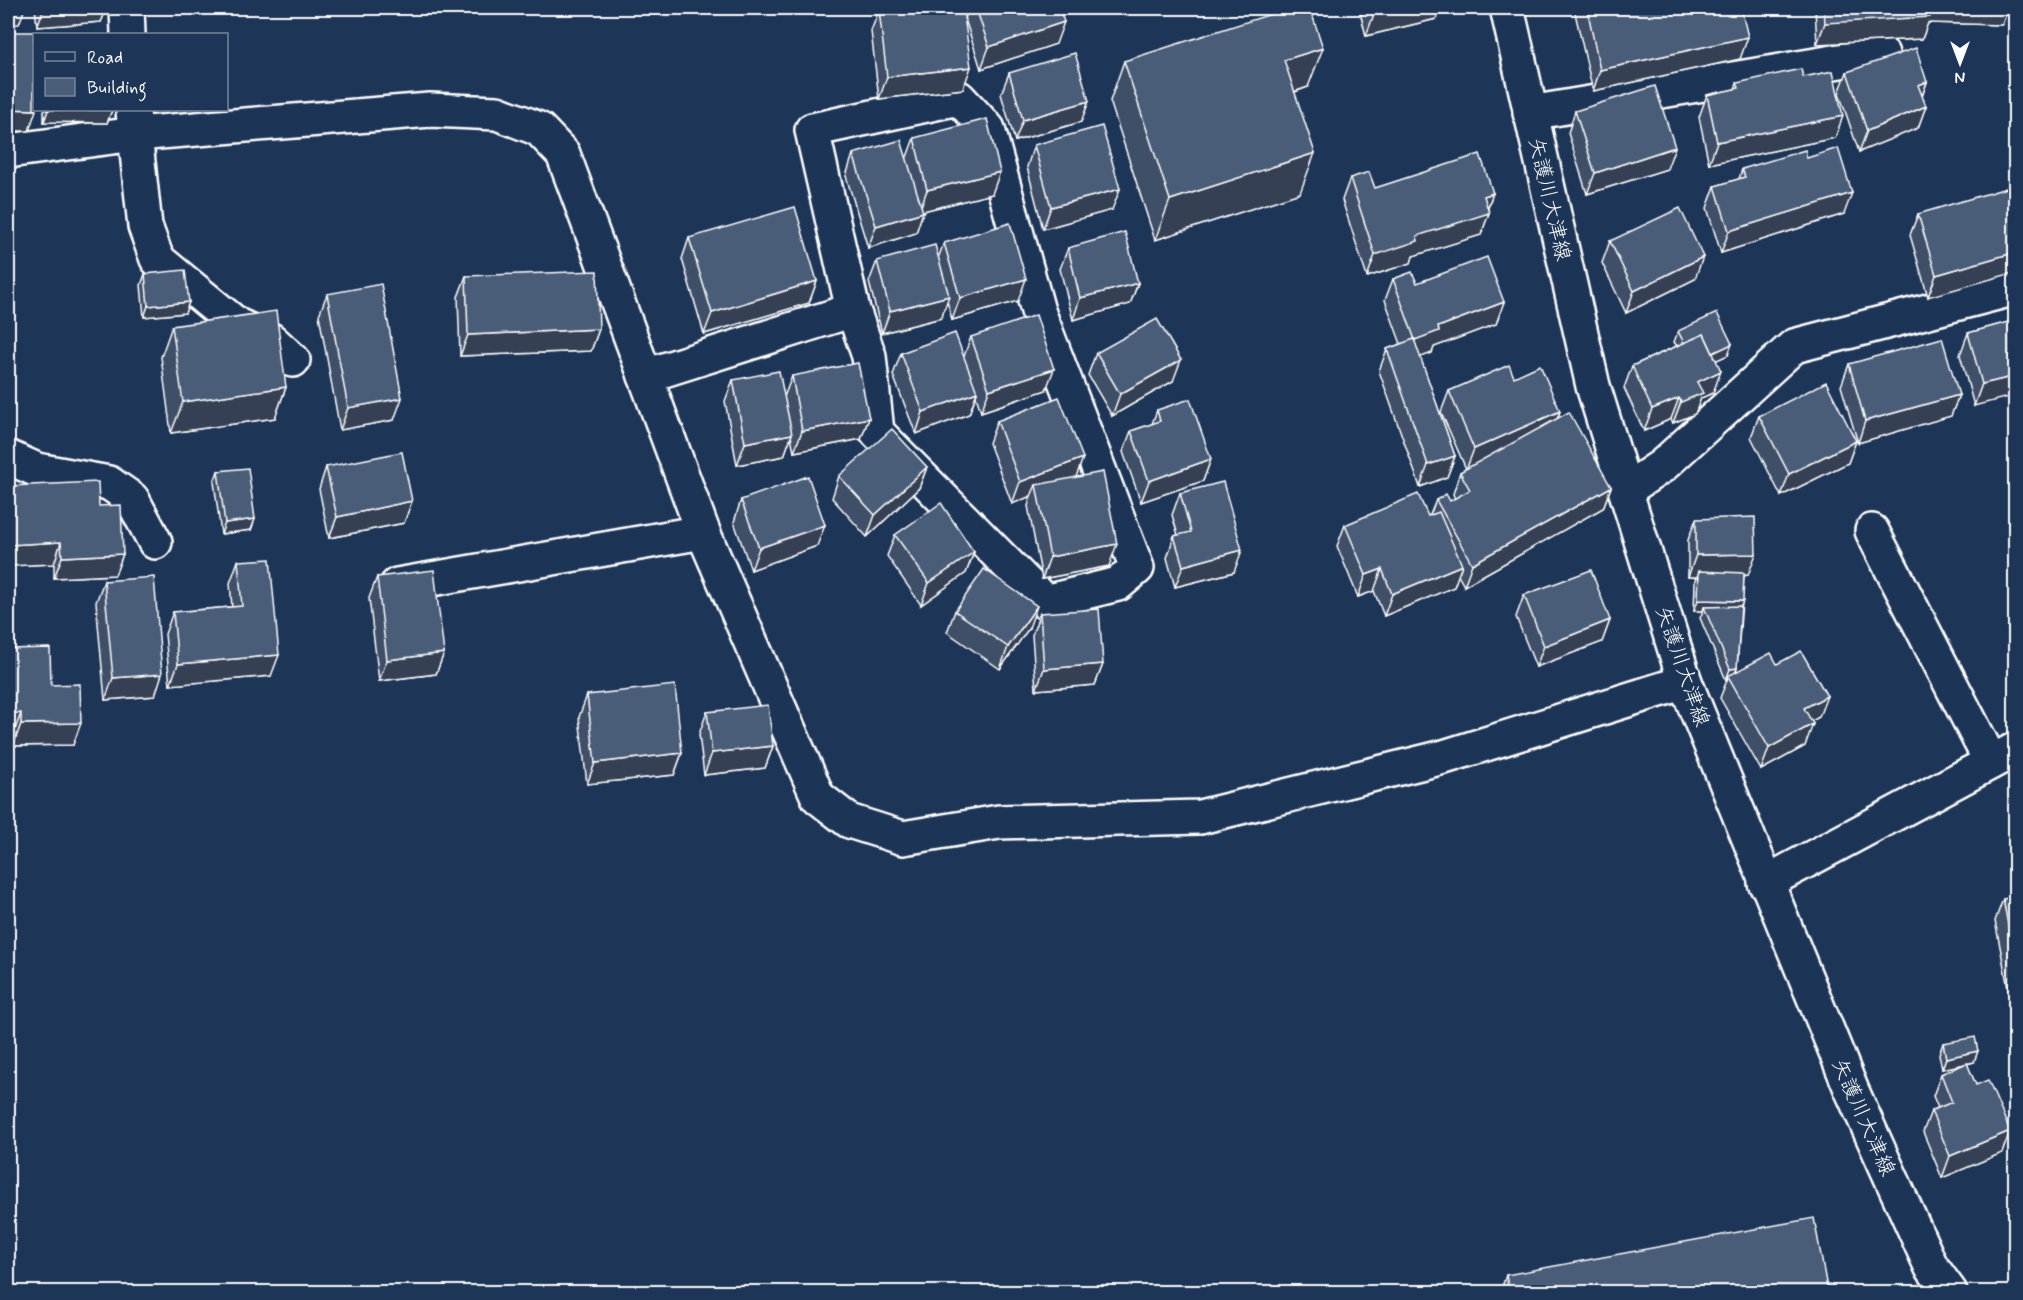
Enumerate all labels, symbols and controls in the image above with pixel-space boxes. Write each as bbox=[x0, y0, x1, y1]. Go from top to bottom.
legend bbox=[33, 33, 228, 111]
north arrow bbox=[1930, 33, 1990, 93]
text: Road bbox=[87, 46, 123, 70]
text: N bbox=[1955, 66, 1965, 87]
text: Building bbox=[87, 76, 147, 102]
street label: 矢護川大津線 bbox=[1521, 135, 1577, 264]
street label: 矢護川大津線 bbox=[1648, 602, 1716, 730]
street label: 矢護川大津線 bbox=[1825, 1054, 1902, 1181]

